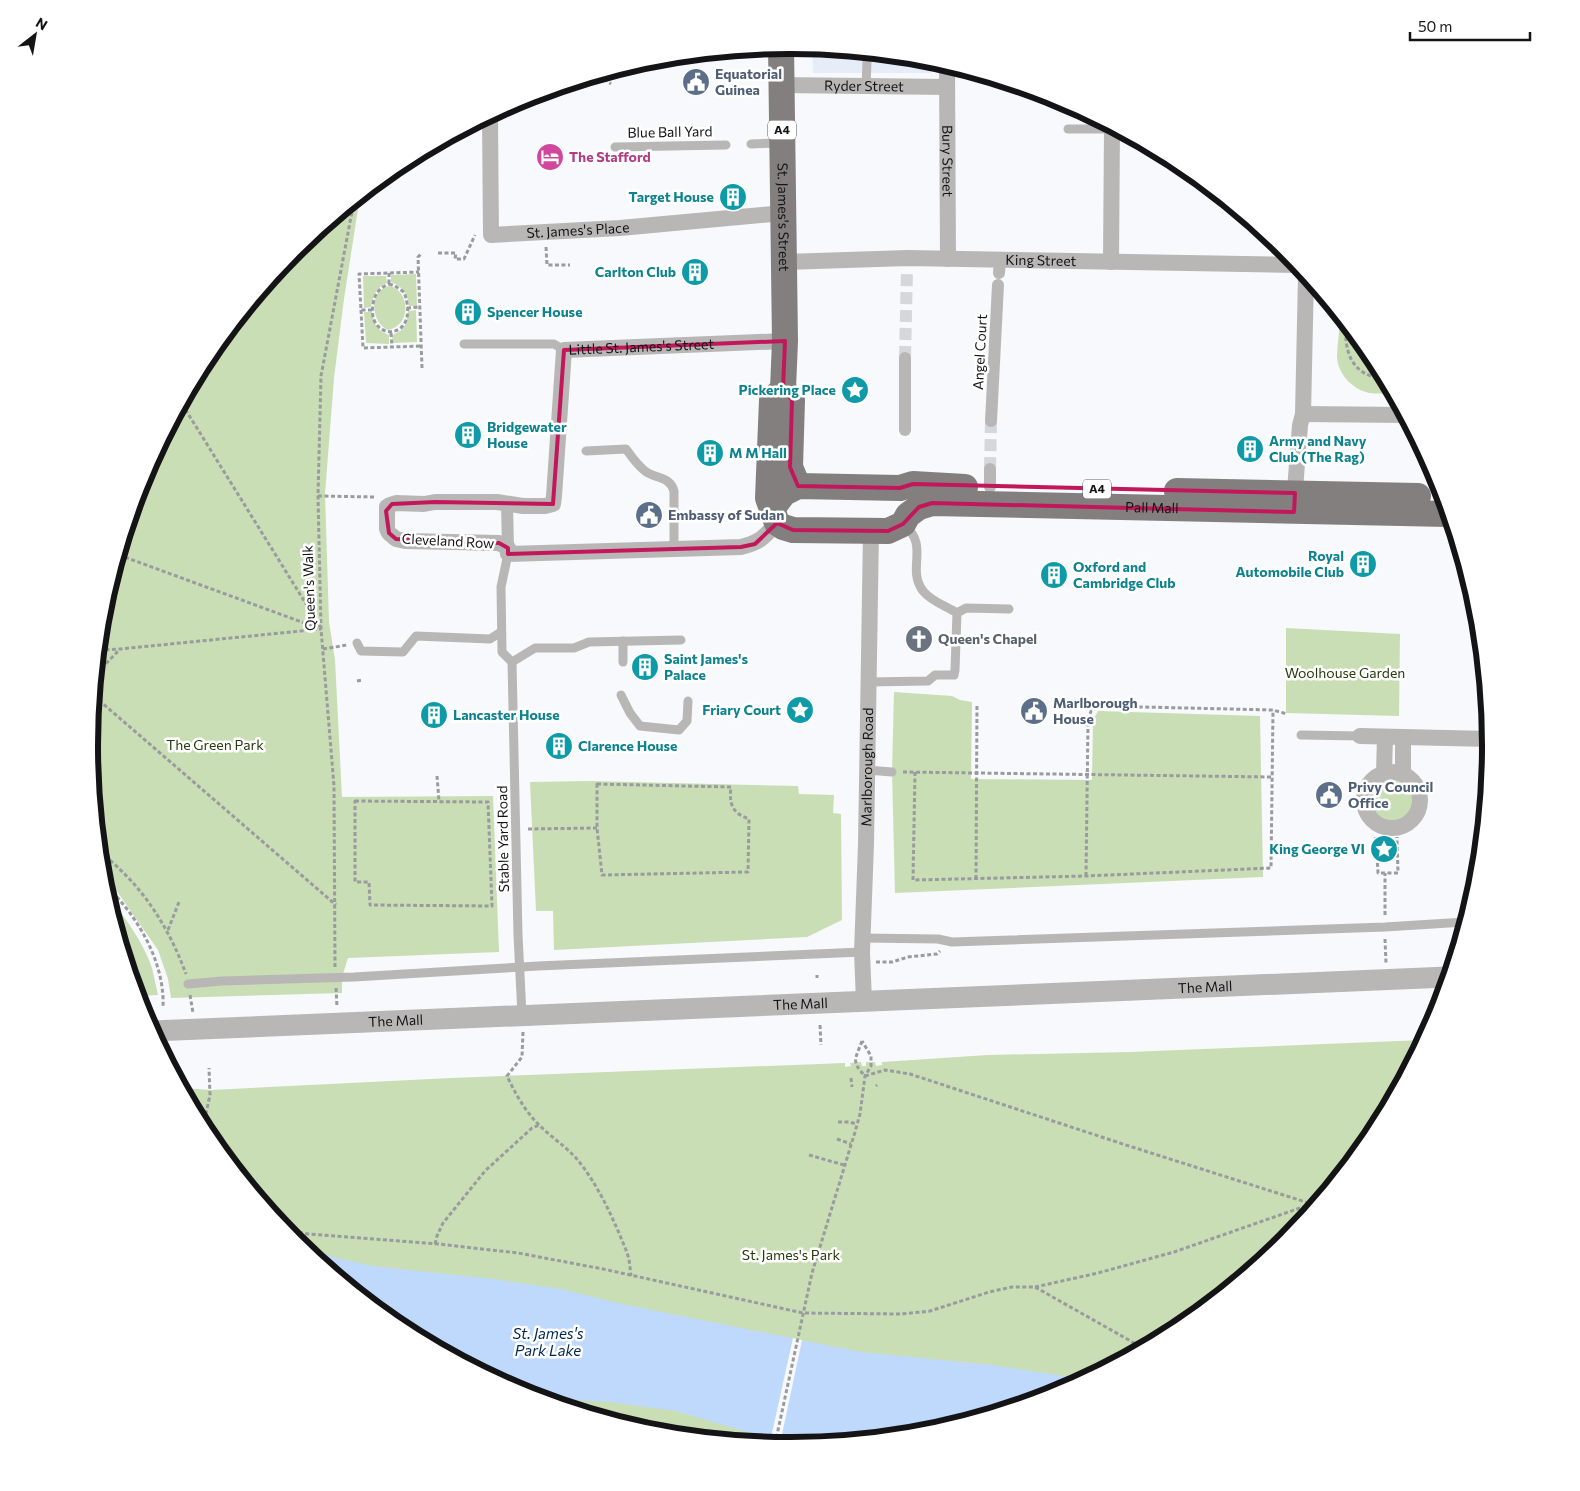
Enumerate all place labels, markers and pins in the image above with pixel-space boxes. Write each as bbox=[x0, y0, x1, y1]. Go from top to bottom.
place label: Equatorial Guinea bbox=[715, 65, 782, 98]
public building icon: Equatorial Guinea bbox=[681, 67, 711, 97]
hotel icon: The Stafford bbox=[535, 142, 565, 172]
place label: The Stafford bbox=[569, 148, 651, 165]
building icon: Target House bbox=[718, 182, 748, 212]
place label: Target House bbox=[629, 188, 714, 205]
building icon: Carlton Club bbox=[680, 257, 710, 287]
place label: Carlton Club bbox=[595, 263, 676, 280]
building icon: Spencer House bbox=[453, 297, 483, 327]
place label: Spencer House bbox=[487, 303, 583, 320]
place icon: Pickering Place bbox=[840, 375, 870, 405]
place label: Pickering Place bbox=[739, 381, 836, 398]
place label: Bridgewater House bbox=[487, 418, 567, 451]
building icon: Bridgewater House bbox=[453, 420, 483, 450]
place label: Army and Navy Club (The Rag) bbox=[1269, 432, 1367, 465]
building icon: Army and Navy Club (The Rag) bbox=[1235, 434, 1265, 464]
building icon: M M Hall bbox=[695, 438, 725, 468]
place label: M M Hall bbox=[729, 444, 787, 461]
public building icon: Embassy of Sudan bbox=[634, 500, 664, 530]
place label: Embassy of Sudan bbox=[668, 506, 784, 523]
place label: Royal Automobile Club bbox=[1236, 547, 1344, 580]
building icon: Royal Automobile Club bbox=[1348, 549, 1378, 579]
place label: Oxford and Cambridge Club bbox=[1073, 558, 1176, 591]
building icon: Oxford and Cambridge Club bbox=[1039, 560, 1069, 590]
church icon: Queen's Chapel bbox=[904, 624, 934, 654]
place label: Queen's Chapel bbox=[938, 630, 1037, 647]
place label: Saint James's Palace bbox=[664, 650, 748, 683]
building icon: Saint James's Palace bbox=[630, 652, 660, 682]
place label: Marlborough House bbox=[1053, 694, 1138, 727]
place icon: Friary Court bbox=[785, 695, 815, 725]
public building icon: Marlborough House bbox=[1019, 696, 1049, 726]
building icon: Lancaster House bbox=[419, 700, 449, 730]
place label: Friary Court bbox=[702, 701, 781, 718]
place label: Lancaster House bbox=[453, 706, 560, 723]
building icon: Clarence House bbox=[544, 731, 574, 761]
place label: Clarence House bbox=[578, 737, 677, 754]
place label: Privy Council Office bbox=[1348, 778, 1433, 811]
public building icon: Privy Council Office bbox=[1314, 780, 1344, 810]
place icon: King George VI bbox=[1369, 834, 1399, 864]
place label: King George VI bbox=[1269, 840, 1365, 857]

